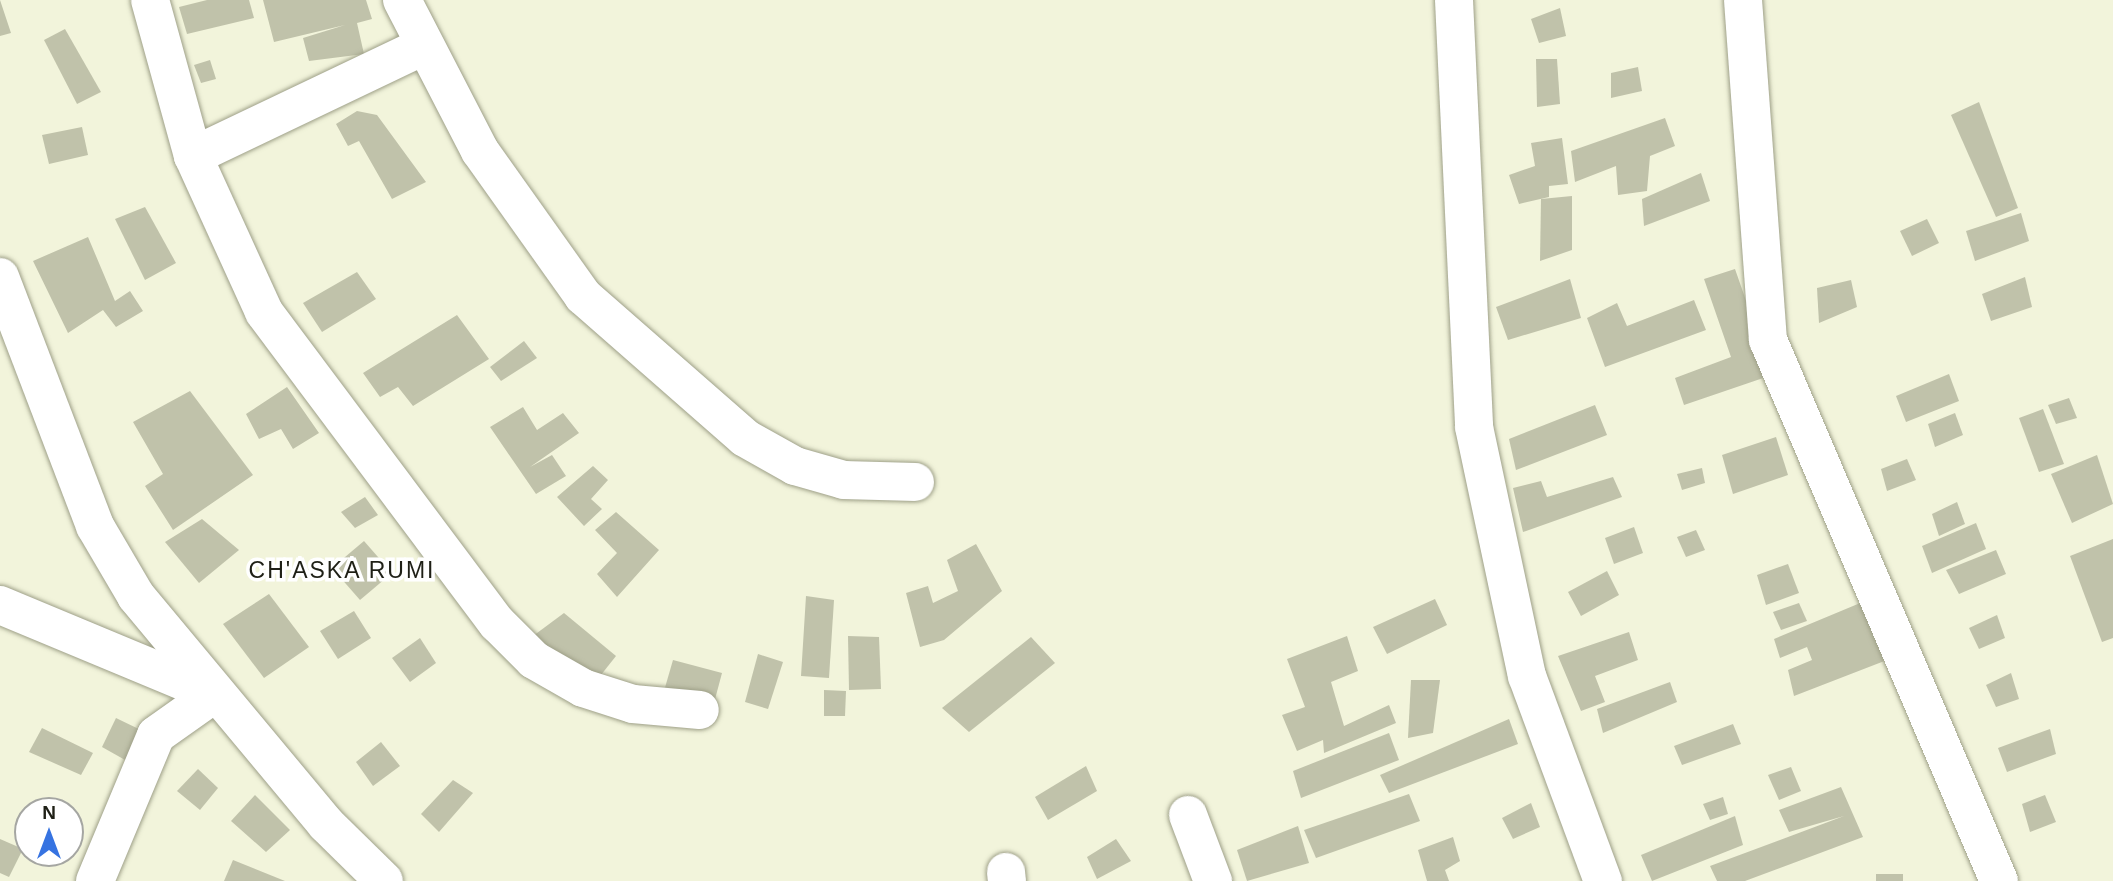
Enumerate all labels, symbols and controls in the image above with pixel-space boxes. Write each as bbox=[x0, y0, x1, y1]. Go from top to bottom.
district label: CH'ASKA RUMI bbox=[249, 556, 435, 584]
north arrow bbox=[14, 797, 84, 867]
text: N bbox=[42, 802, 56, 823]

